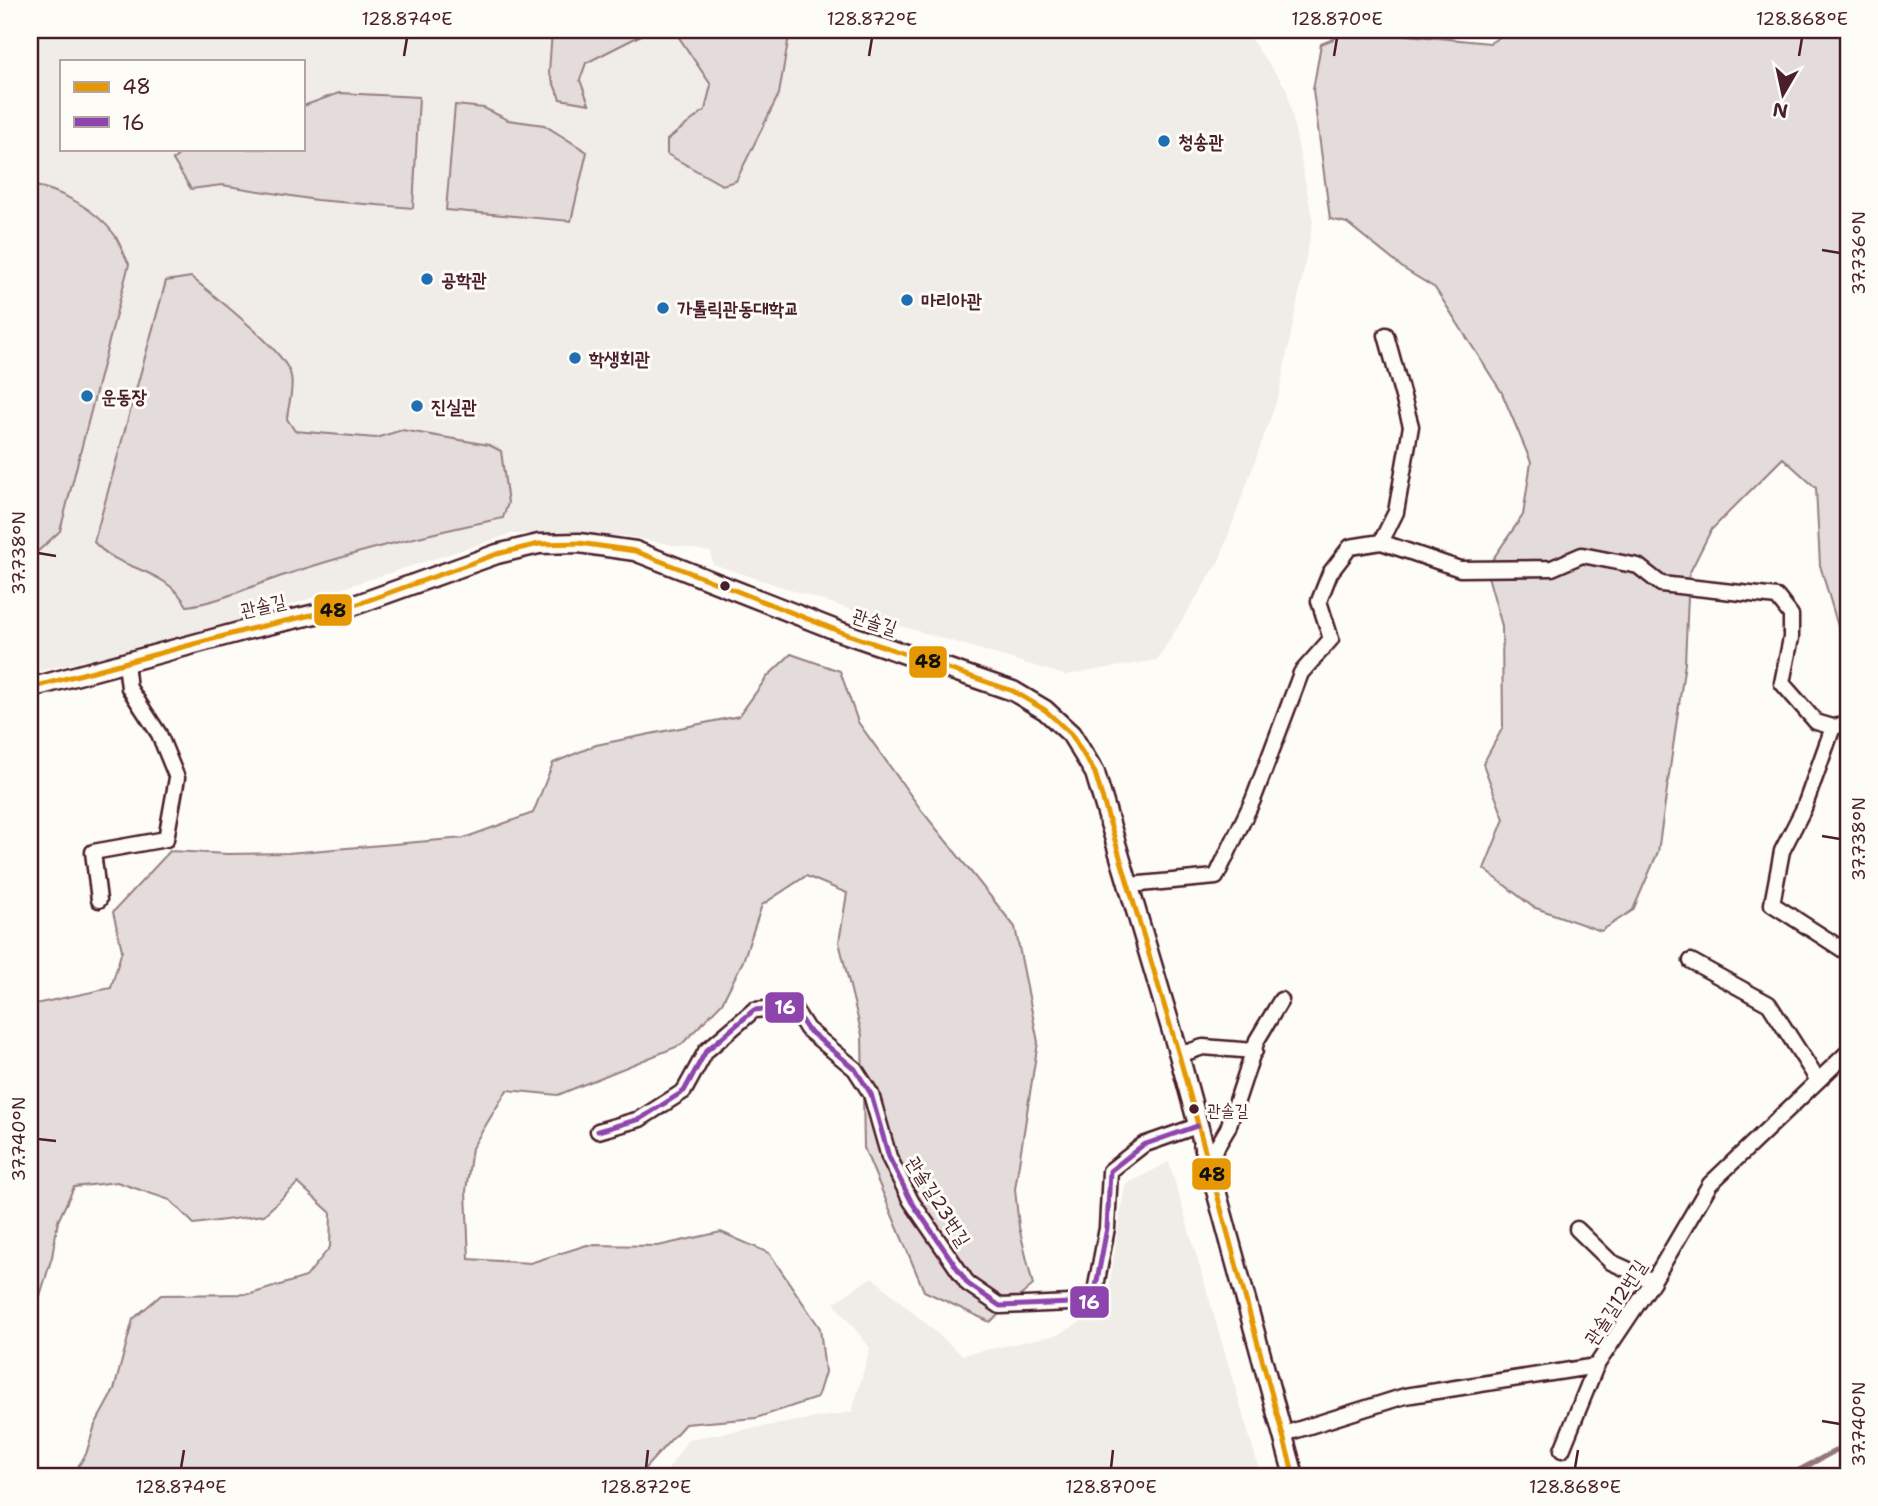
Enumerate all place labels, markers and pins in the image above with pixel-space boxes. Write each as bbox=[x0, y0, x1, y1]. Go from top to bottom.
place label: 청송관 bbox=[1178, 129, 1225, 154]
marker: 청송관 bbox=[1156, 133, 1172, 149]
place label: 공학관 bbox=[441, 267, 488, 292]
marker: 공학관 bbox=[419, 271, 435, 287]
place label: 마리아관 bbox=[921, 288, 983, 313]
marker: 마리아관 bbox=[899, 292, 915, 308]
place label: 가톨릭관동대학교 bbox=[677, 296, 799, 321]
marker: 가톨릭관동대학교 bbox=[655, 300, 671, 316]
place label: 학생회관 bbox=[588, 346, 651, 371]
marker: 학생회관 bbox=[567, 350, 583, 366]
place label: 운동장 bbox=[101, 384, 148, 409]
marker: 운동장 bbox=[79, 388, 95, 404]
place label: 진실관 bbox=[431, 394, 478, 419]
marker: 진실관 bbox=[409, 398, 425, 414]
unlabelled marker bbox=[718, 579, 732, 593]
place label: 관솔길 bbox=[1207, 1099, 1248, 1121]
marker: 관솔길 bbox=[1187, 1102, 1201, 1116]

